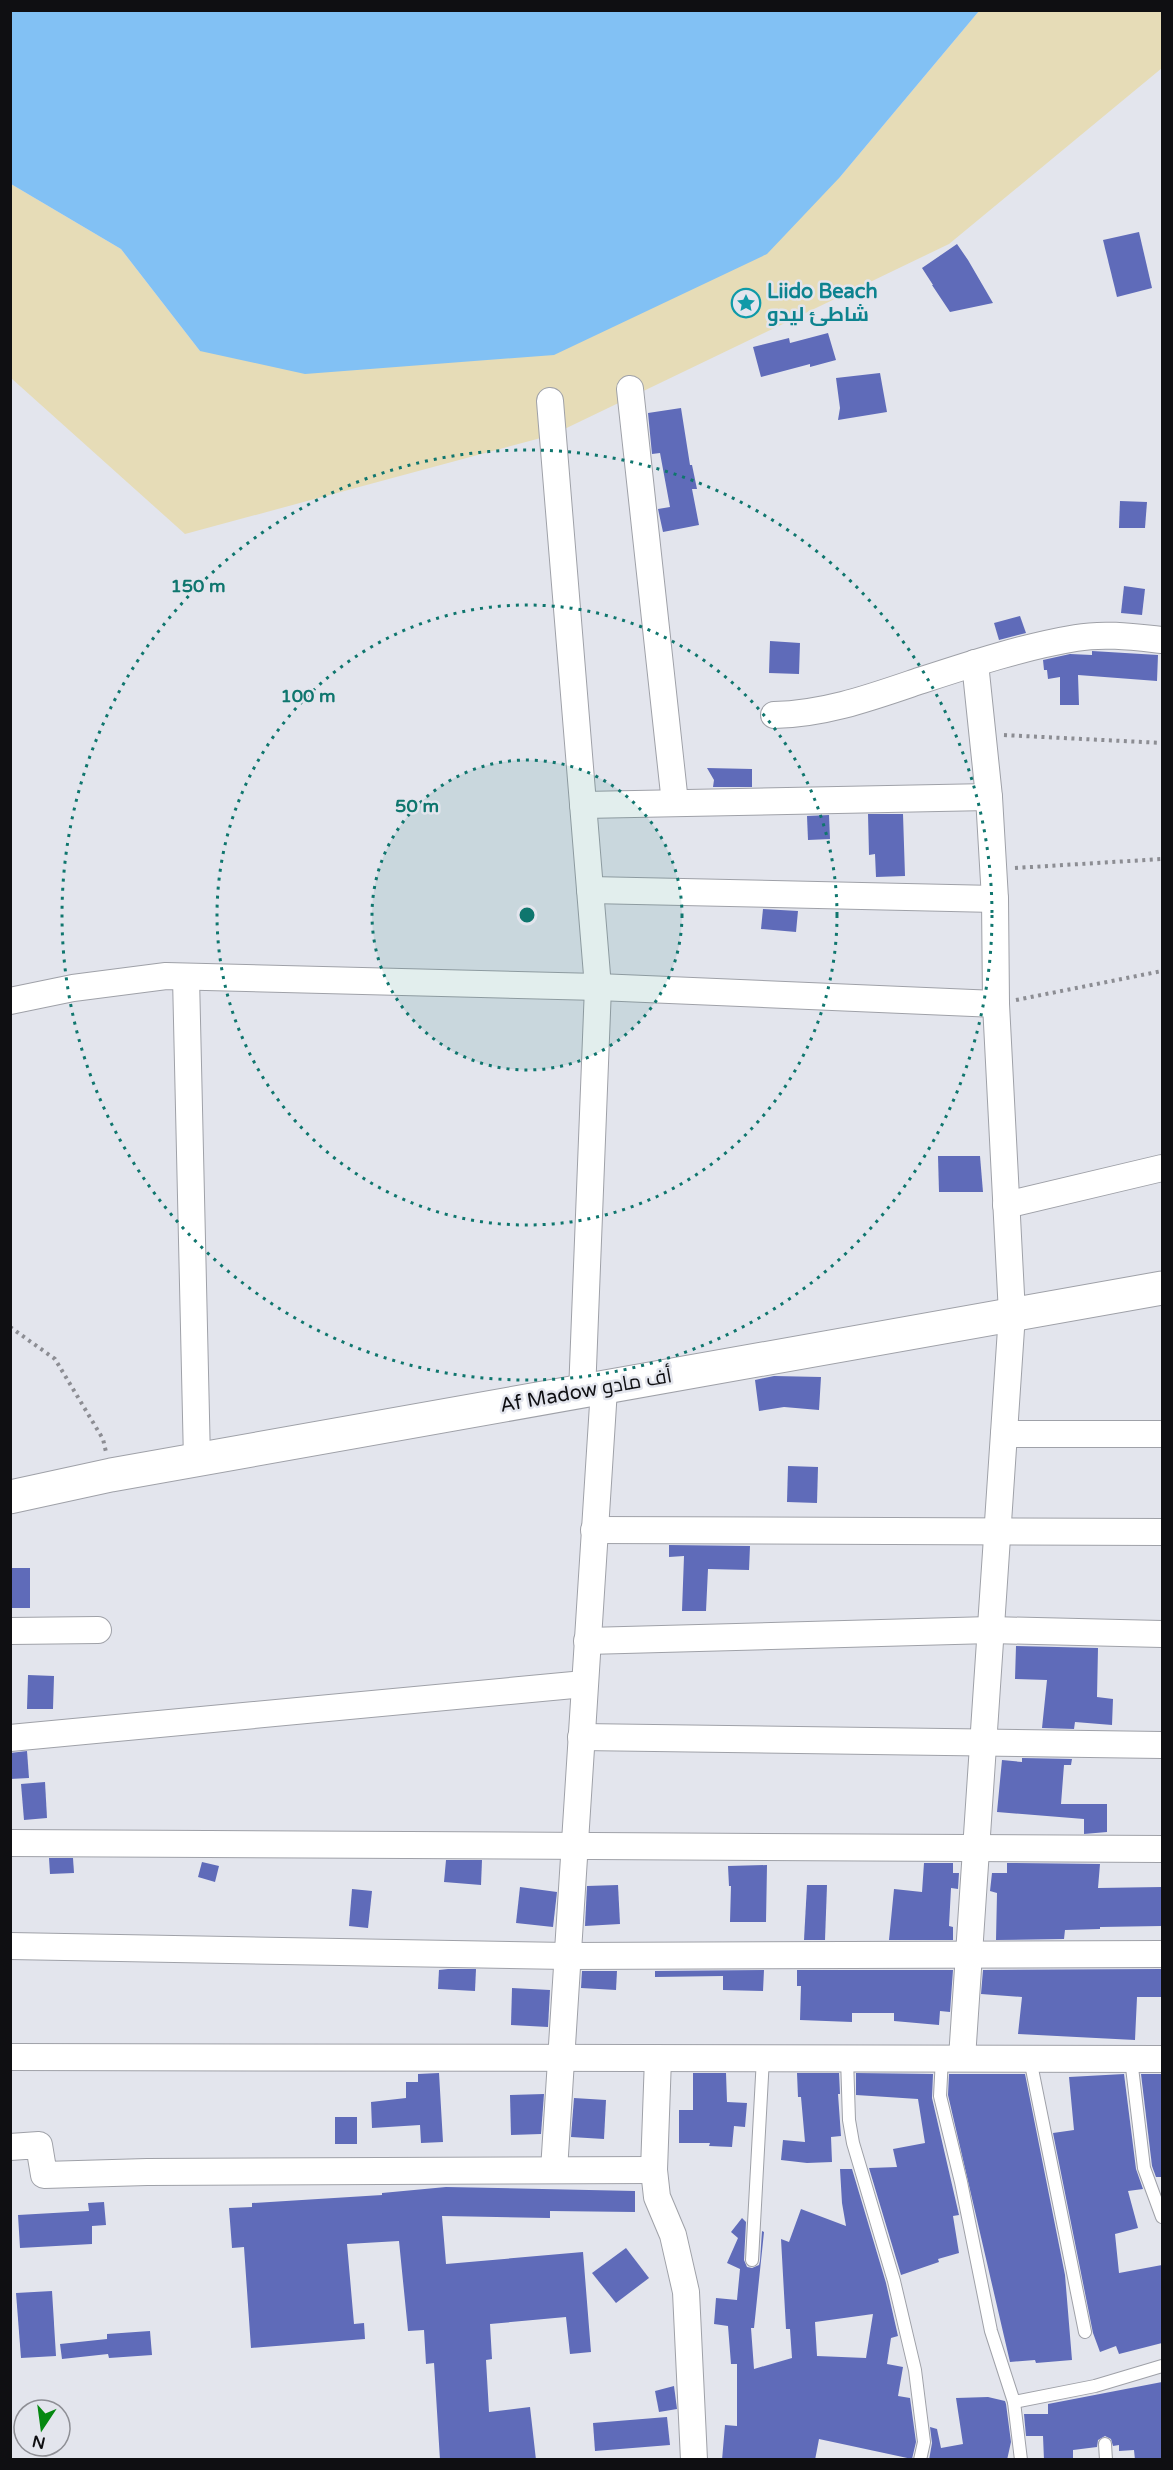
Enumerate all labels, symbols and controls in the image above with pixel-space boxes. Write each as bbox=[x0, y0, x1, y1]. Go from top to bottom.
place label: Liido Beach شاطئ ليدو bbox=[767, 280, 878, 327]
place icon: Liido Beach شاطئ ليدو bbox=[730, 287, 762, 319]
text: 150 m bbox=[170, 575, 226, 597]
text: 100 m bbox=[280, 685, 336, 707]
text: 50 m bbox=[395, 795, 439, 817]
centre of rings bbox=[517, 905, 537, 925]
street label: Af Madow أف مادو bbox=[498, 1363, 674, 1418]
north arrow bbox=[12, 2398, 72, 2458]
text: N bbox=[30, 2430, 47, 2453]

